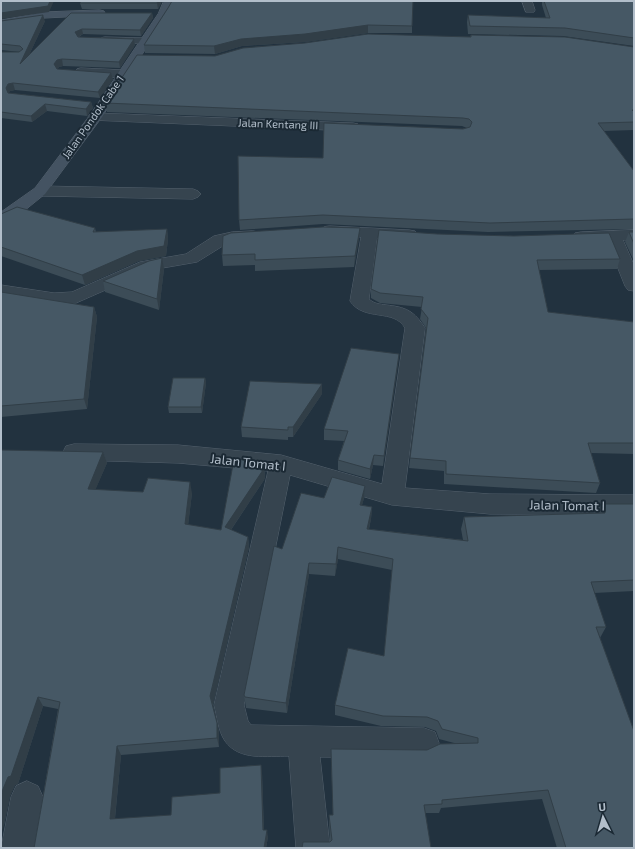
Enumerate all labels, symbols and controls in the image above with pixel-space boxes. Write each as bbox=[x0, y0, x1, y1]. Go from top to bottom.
street label: Jalan Pondok Cabe 1 bbox=[59, 73, 126, 161]
street label: Jalan Kentang III bbox=[238, 116, 318, 131]
street label: Jalan Tomat I bbox=[209, 450, 287, 474]
street label: Jalan Tomat I bbox=[529, 496, 605, 514]
north arrow bbox=[583, 797, 623, 837]
text: U bbox=[598, 800, 606, 813]

